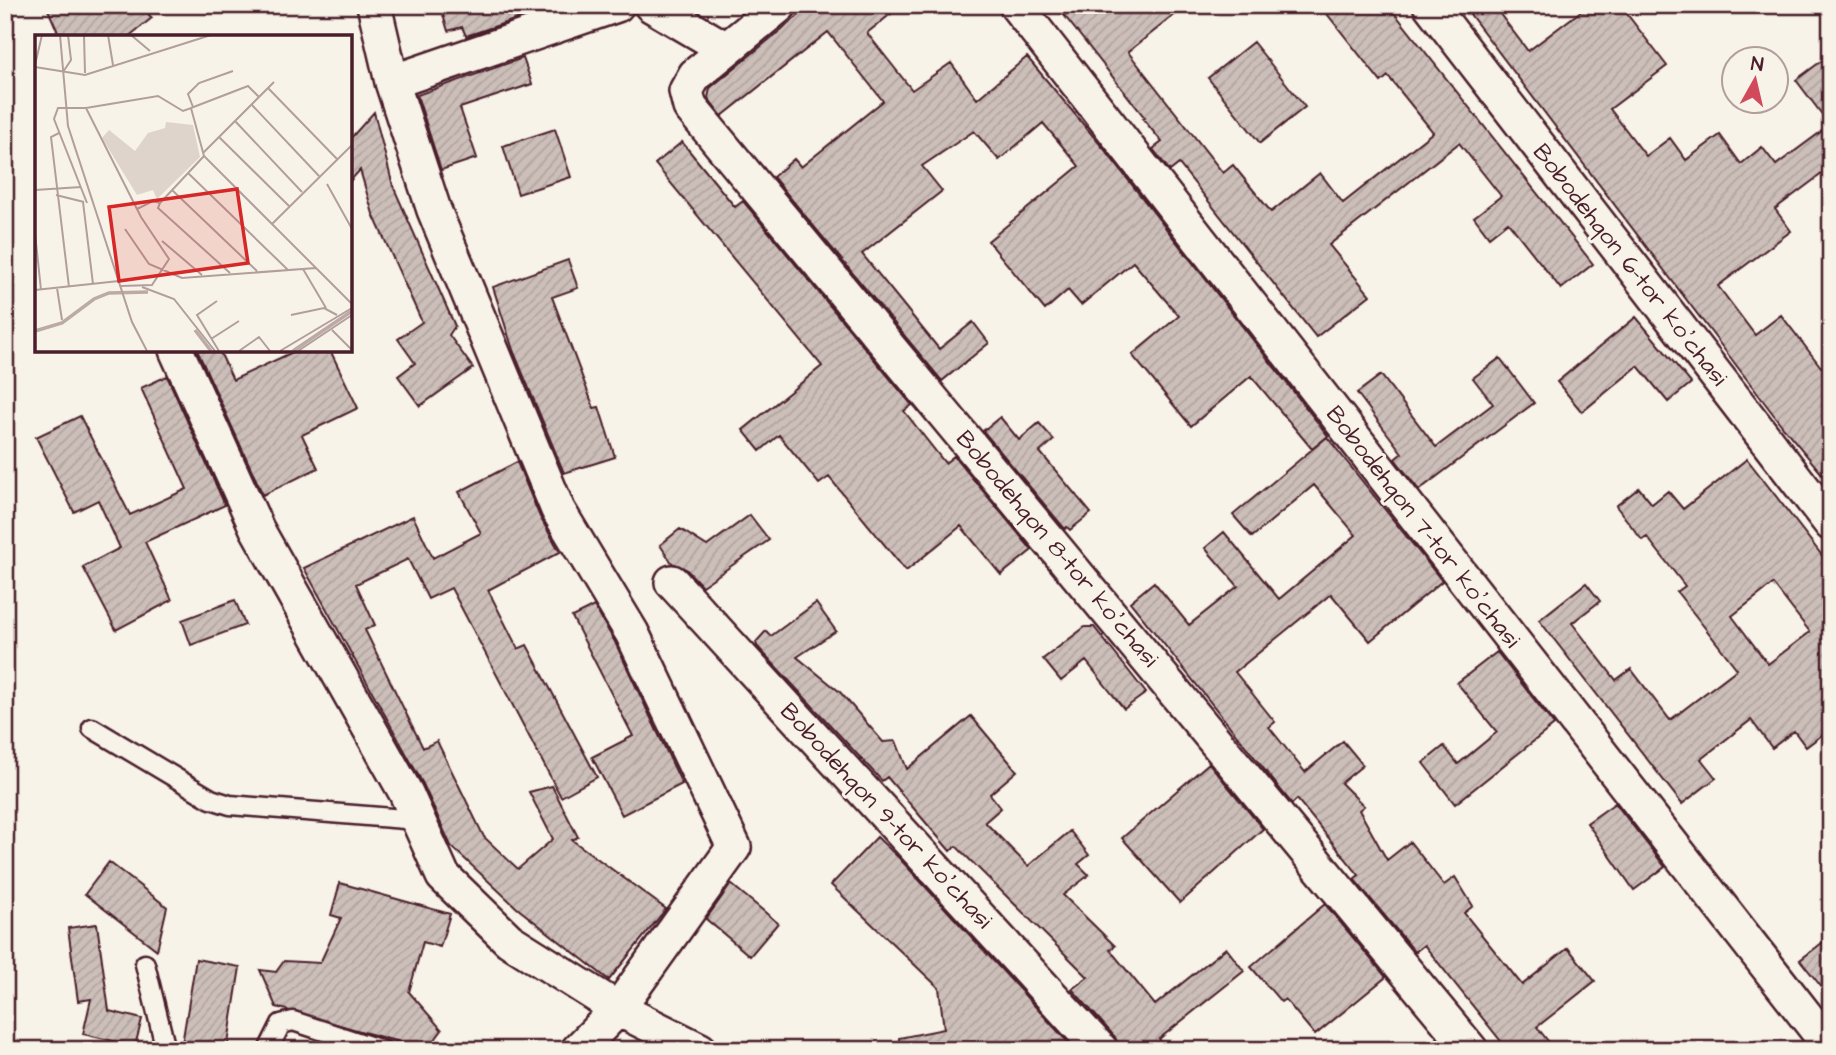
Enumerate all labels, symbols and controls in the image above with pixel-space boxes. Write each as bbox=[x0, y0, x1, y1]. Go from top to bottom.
inset map bbox=[35, 35, 352, 352]
north arrow bbox=[1720, 46, 1790, 116]
text: N bbox=[1749, 50, 1765, 79]
street label: Bobodehqon 6-tor koʼchasi bbox=[1524, 137, 1736, 394]
street label: Bobodehqon 7-tor koʼchasi bbox=[1318, 399, 1529, 656]
street label: Bobodehqon 8-tor koʼchasi bbox=[948, 423, 1167, 675]
street label: Bobodehqon 9-tor koʼchasi bbox=[772, 695, 1000, 937]

